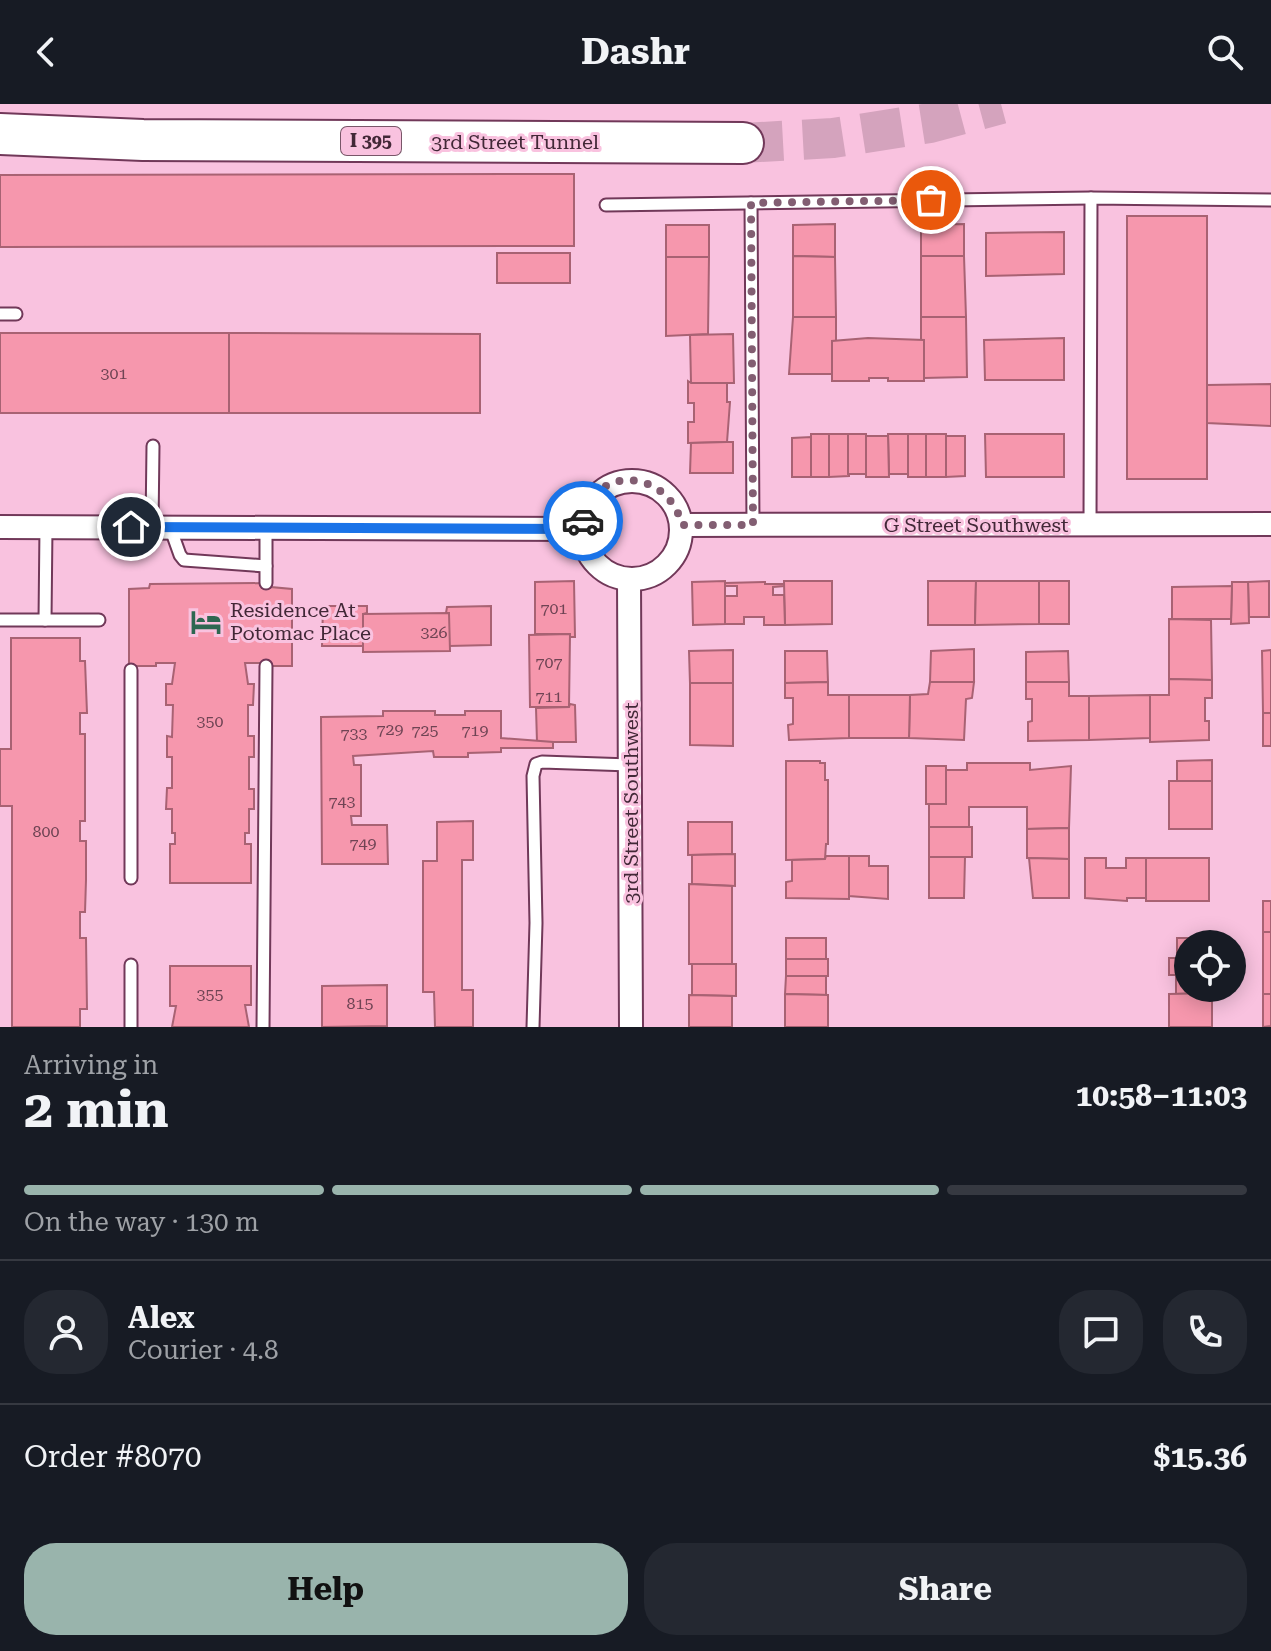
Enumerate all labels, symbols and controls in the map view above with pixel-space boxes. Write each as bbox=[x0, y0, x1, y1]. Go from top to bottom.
icon: back bbox=[24, 30, 68, 74]
icon: search bbox=[1203, 30, 1247, 74]
text: Dashr bbox=[581, 31, 690, 73]
road number: I 395 bbox=[341, 127, 401, 155]
street label: 3rd Street Tunnel bbox=[431, 130, 599, 154]
pin bbox=[897, 166, 965, 234]
icon: bag bbox=[909, 178, 953, 222]
house number: 301 bbox=[101, 364, 127, 383]
courier bbox=[543, 481, 623, 561]
pin bbox=[97, 493, 165, 561]
icon: car bbox=[561, 499, 605, 543]
icon: home bbox=[109, 505, 153, 549]
street label: G Street Southwest bbox=[884, 513, 1069, 537]
place label: Residence At Potomac Place bbox=[230, 598, 371, 645]
house number: 701 bbox=[541, 599, 567, 618]
hotel icon: Residence At Potomac Place bbox=[189, 605, 223, 639]
house number: 326 bbox=[421, 623, 447, 642]
house number: 707 bbox=[536, 653, 562, 672]
house number: 711 bbox=[536, 687, 562, 706]
street label: 3rd Street Southwest bbox=[619, 702, 643, 904]
house number: 350 bbox=[197, 712, 223, 731]
house number: 729 bbox=[377, 720, 403, 739]
house number: 725 bbox=[412, 721, 438, 740]
house number: 719 bbox=[462, 721, 488, 740]
house number: 733 bbox=[341, 724, 367, 743]
house number: 743 bbox=[329, 792, 355, 811]
house number: 800 bbox=[33, 822, 59, 841]
house number: 749 bbox=[350, 834, 376, 853]
map controls bbox=[1174, 930, 1246, 1002]
button: locate bbox=[1174, 930, 1246, 1002]
house number: 355 bbox=[197, 985, 223, 1004]
house number: 815 bbox=[347, 994, 373, 1013]
text: Arriving in bbox=[24, 1050, 158, 1080]
text: 10:58–11:03 bbox=[1075, 1078, 1247, 1113]
text: 2 min bbox=[24, 1079, 169, 1140]
text: On the way · 130 m bbox=[24, 1207, 259, 1237]
button: person bbox=[24, 1290, 108, 1374]
button: chat bbox=[1059, 1290, 1143, 1374]
button: phone bbox=[1163, 1290, 1247, 1374]
text: Alex bbox=[128, 1300, 195, 1335]
text: Courier · 4.8 bbox=[128, 1335, 278, 1365]
text: Order #8070 bbox=[24, 1439, 202, 1474]
text: $15.36 bbox=[1154, 1439, 1247, 1474]
button: Help bbox=[24, 1543, 628, 1635]
button: Share bbox=[644, 1543, 1247, 1635]

